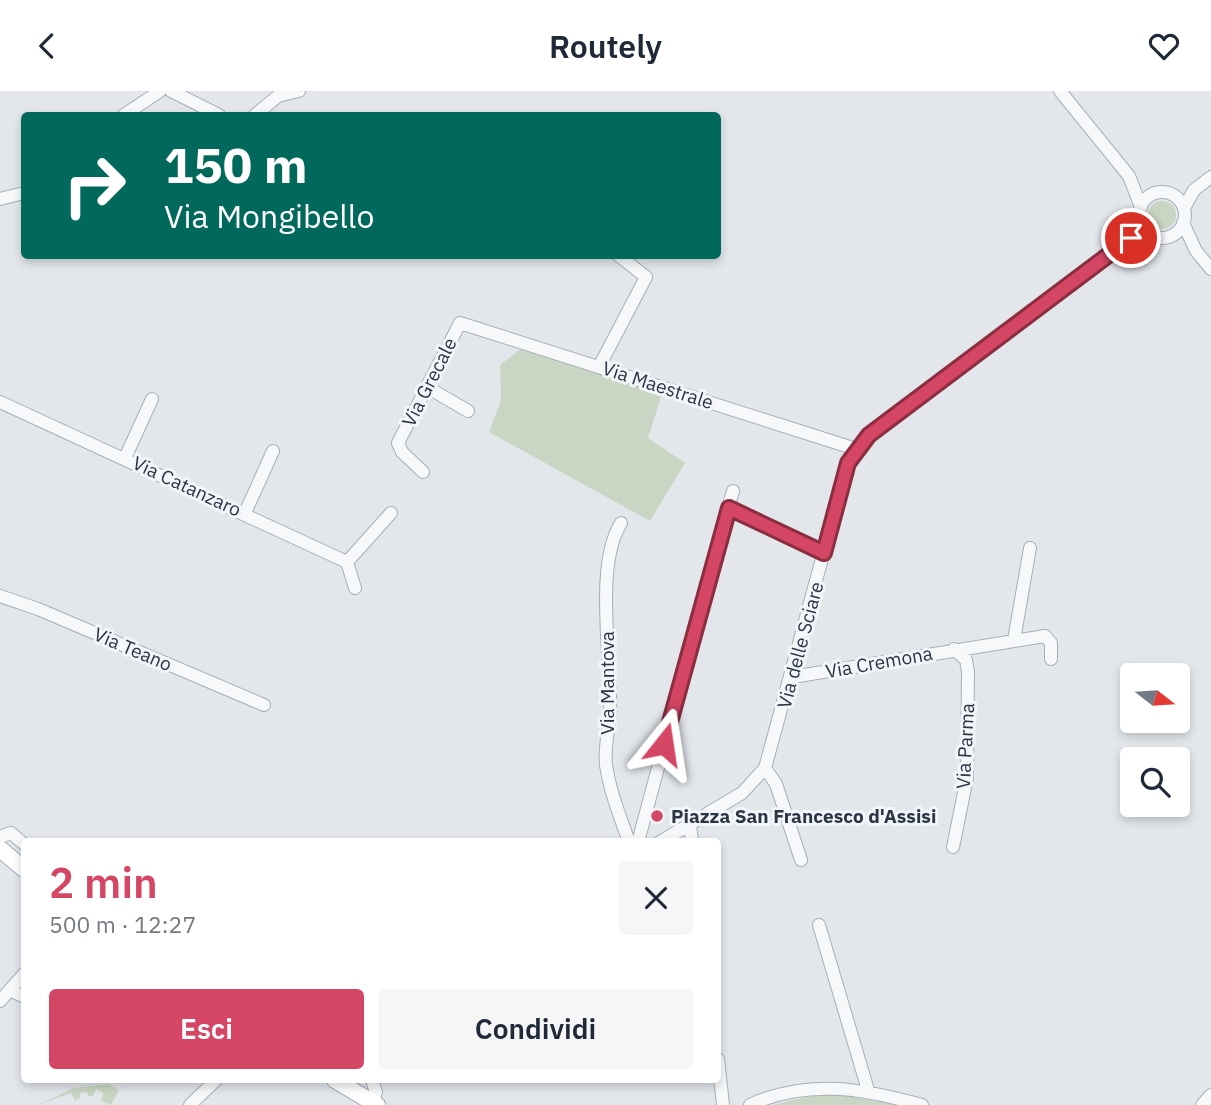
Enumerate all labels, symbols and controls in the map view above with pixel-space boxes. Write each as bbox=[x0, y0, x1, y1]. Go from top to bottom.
text: Routely bbox=[549, 25, 662, 67]
icon: back bbox=[28, 27, 66, 65]
icon: heart bbox=[1145, 27, 1183, 65]
text: 150 m bbox=[164, 133, 308, 196]
icon: right bbox=[49, 140, 140, 231]
text: Via Mongibello bbox=[164, 195, 374, 237]
pin bbox=[1101, 208, 1161, 268]
icon: arrive bbox=[1112, 219, 1150, 257]
street label: Via Grecale bbox=[396, 333, 462, 431]
street label: Via Maestrale bbox=[599, 356, 717, 414]
street label: Via Catanzaro bbox=[129, 450, 245, 522]
street label: Via delle Sciare bbox=[772, 579, 828, 711]
street label: Via Teano bbox=[90, 622, 176, 676]
street label: Via Mantova bbox=[595, 631, 619, 735]
street label: Via Cremona bbox=[824, 641, 934, 683]
north arrow bbox=[1120, 663, 1190, 733]
map controls bbox=[1120, 663, 1190, 817]
street label: Via Parma bbox=[951, 702, 979, 790]
position arrow bbox=[627, 707, 701, 781]
button: search bbox=[1120, 747, 1190, 817]
place label: Piazza San Francesco d'Assisi bbox=[671, 804, 936, 828]
marker: Piazza San Francesco d'Assisi bbox=[649, 808, 665, 824]
text: 2 min bbox=[49, 855, 158, 910]
button: close bbox=[619, 861, 693, 935]
text: 500 m · 12:27 bbox=[49, 909, 196, 939]
button: Esci bbox=[49, 989, 364, 1069]
button: Condividi bbox=[378, 989, 693, 1069]

